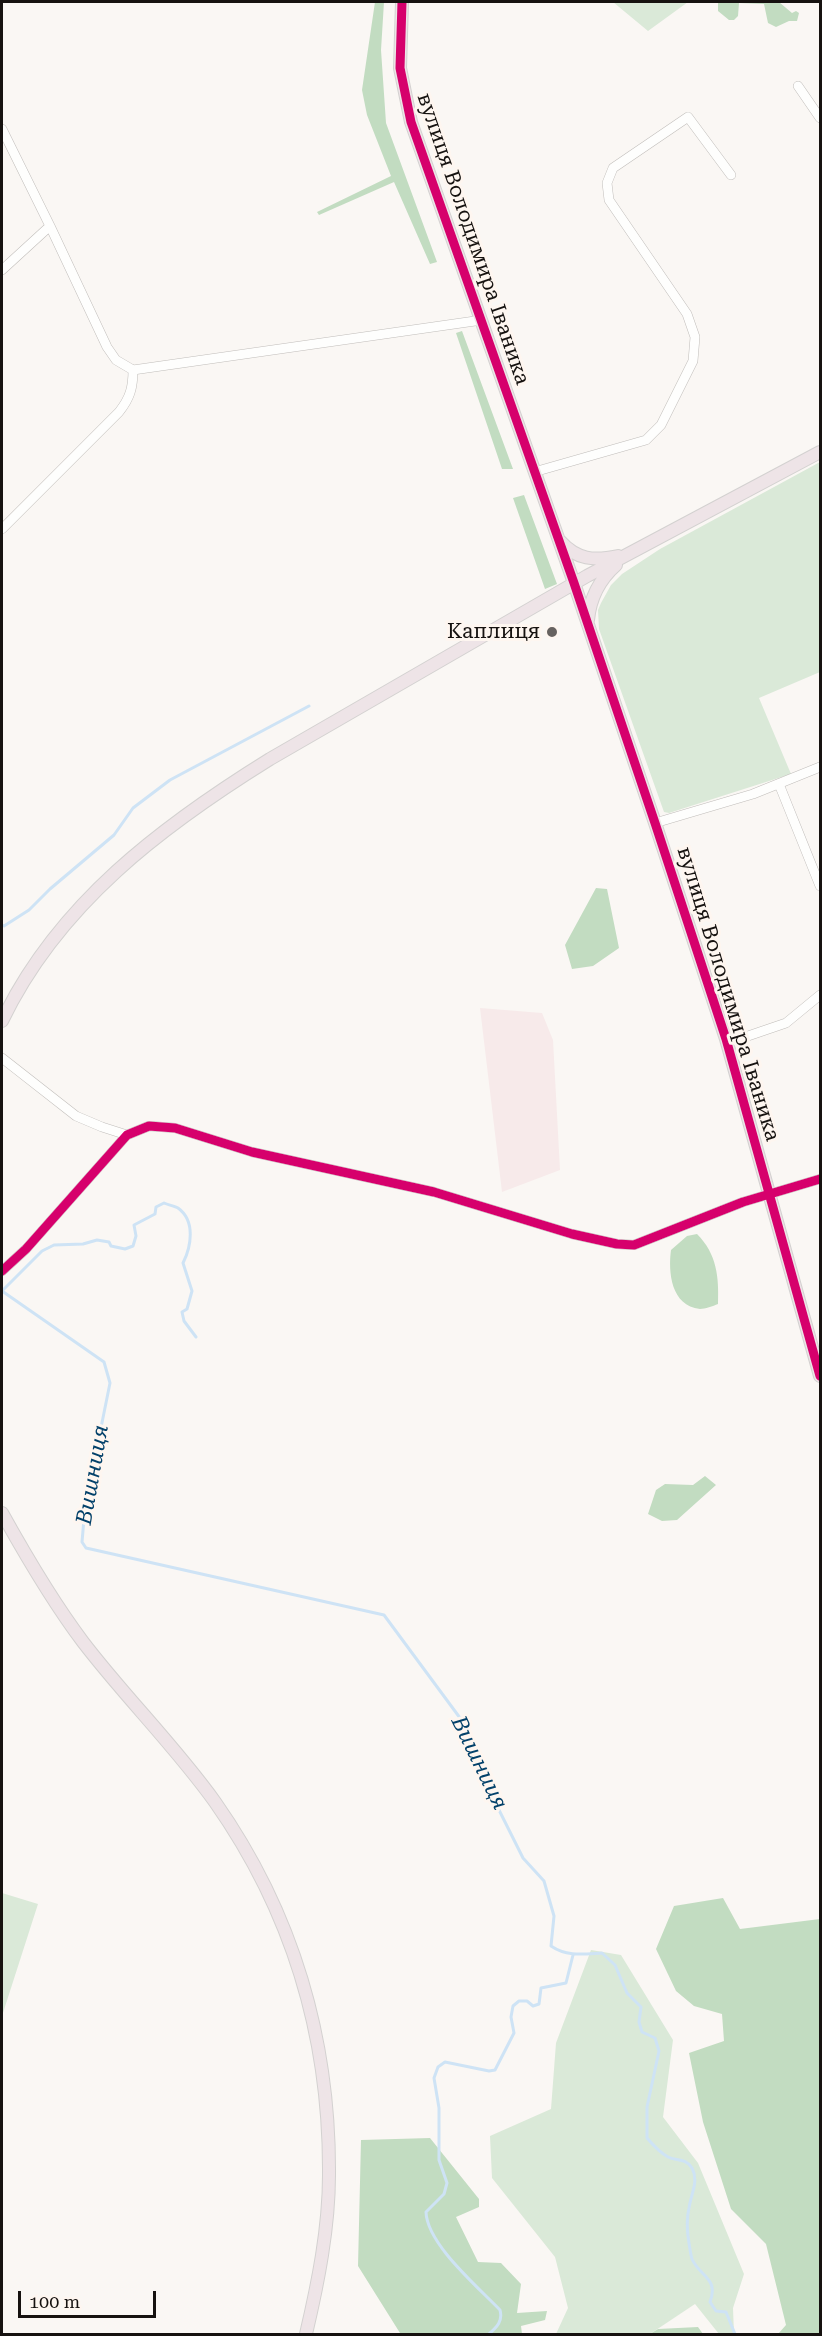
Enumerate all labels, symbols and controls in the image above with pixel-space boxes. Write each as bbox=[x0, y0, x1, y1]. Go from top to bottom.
street label: вулиця Володимира Іваника bbox=[411, 90, 535, 388]
place label: Каплиця bbox=[447, 619, 540, 645]
marker: Каплиця bbox=[545, 625, 559, 639]
street label: вулиця Володимира Іваника bbox=[671, 844, 785, 1144]
water label: Вишниця bbox=[71, 1423, 115, 1527]
water label: Вишниця bbox=[445, 1712, 513, 1814]
scale bar bbox=[21, 2279, 159, 2317]
text: 100 m bbox=[29, 2291, 80, 2312]

